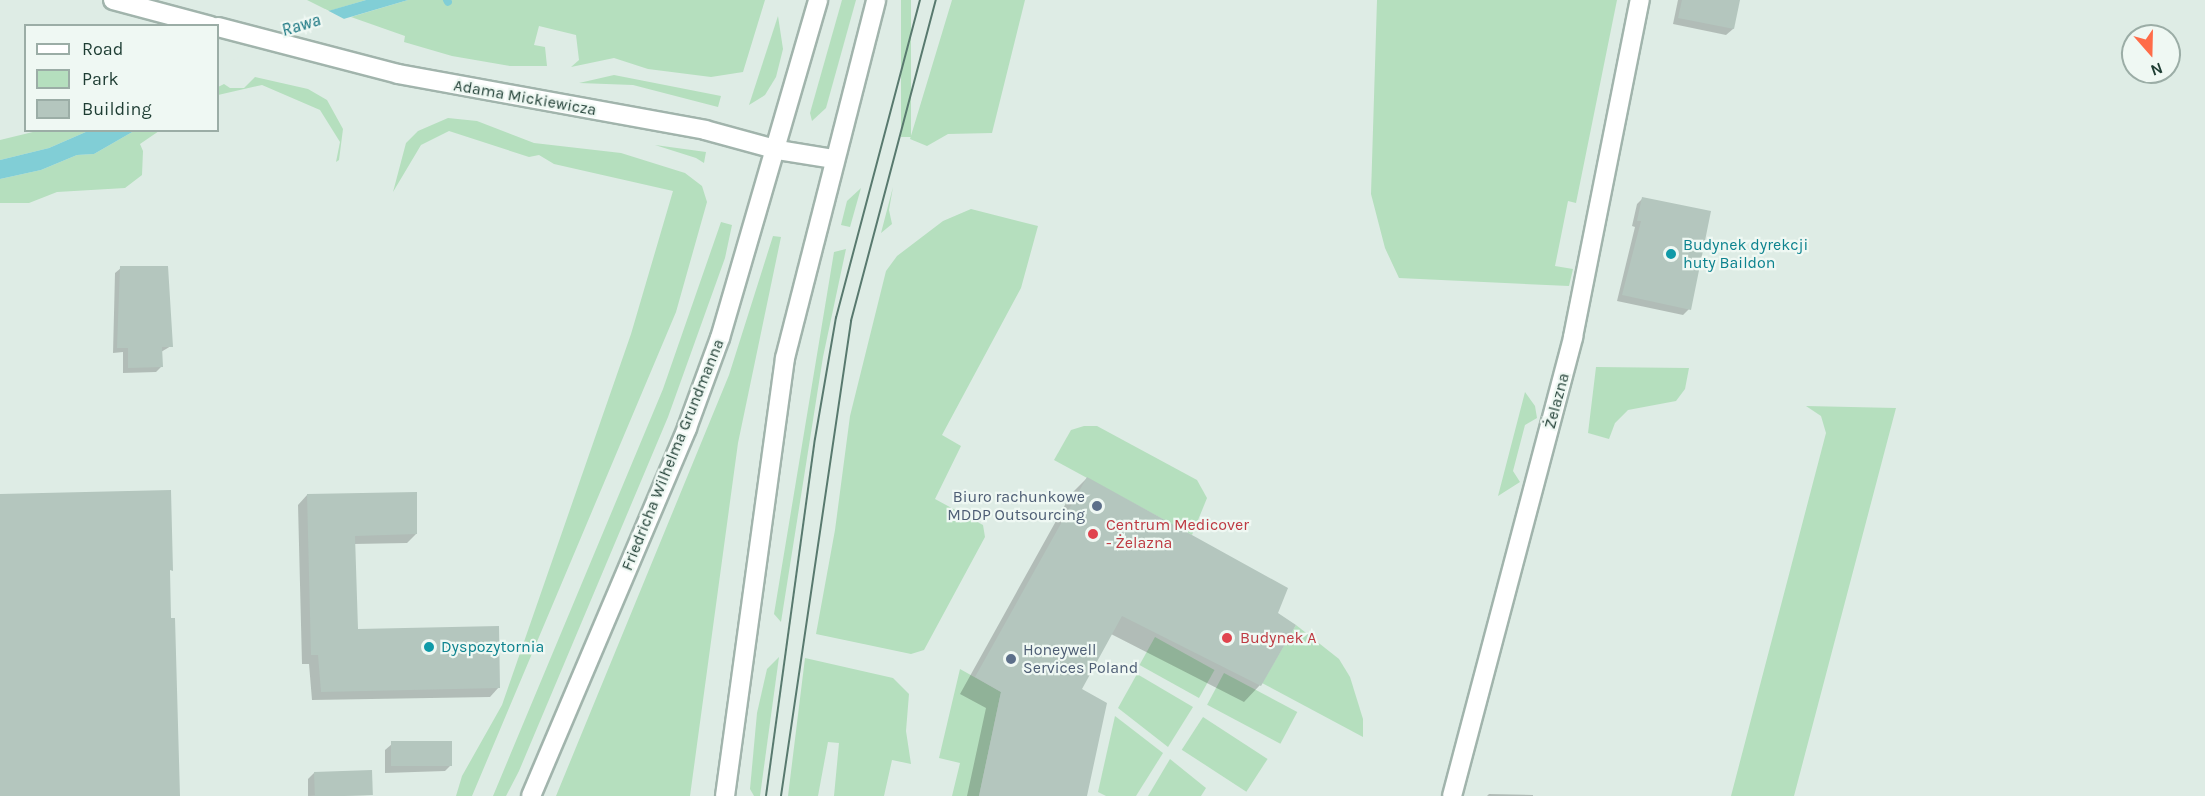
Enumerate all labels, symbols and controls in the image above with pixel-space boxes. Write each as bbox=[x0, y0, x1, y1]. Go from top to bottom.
water label: Rawa bbox=[279, 9, 323, 41]
legend bbox=[24, 24, 219, 132]
north arrow bbox=[2121, 24, 2181, 84]
text: Road bbox=[82, 38, 123, 60]
text: N bbox=[2148, 59, 2165, 80]
text: Park bbox=[82, 68, 119, 90]
street label: Adama Mickiewicza bbox=[452, 76, 598, 120]
text: Building bbox=[82, 98, 152, 120]
place label: Budynek dyrekcji huty Baildon bbox=[1683, 235, 1808, 273]
marker: Budynek dyrekcji huty Baildon bbox=[1664, 247, 1678, 261]
street label: Friedricha Wilhelma Grundmanna bbox=[618, 336, 728, 574]
street label: Żelazna bbox=[1540, 371, 1574, 431]
place label: Biuro rachunkowe MDDP Outsourcing bbox=[947, 487, 1085, 525]
marker: Biuro rachunkowe MDDP Outsourcing bbox=[1090, 499, 1104, 513]
place label: Centrum Medicover - Żelazna bbox=[1106, 515, 1249, 553]
marker: Centrum Medicover - Żelazna bbox=[1084, 525, 1102, 543]
place label: Budynek A bbox=[1240, 628, 1316, 648]
marker: Budynek A bbox=[1218, 629, 1236, 647]
place label: Dyspozytornia bbox=[441, 637, 544, 657]
marker: Dyspozytornia bbox=[422, 640, 436, 654]
place label: Honeywell Services Poland bbox=[1023, 640, 1138, 678]
marker: Honeywell Services Poland bbox=[1004, 652, 1018, 666]

